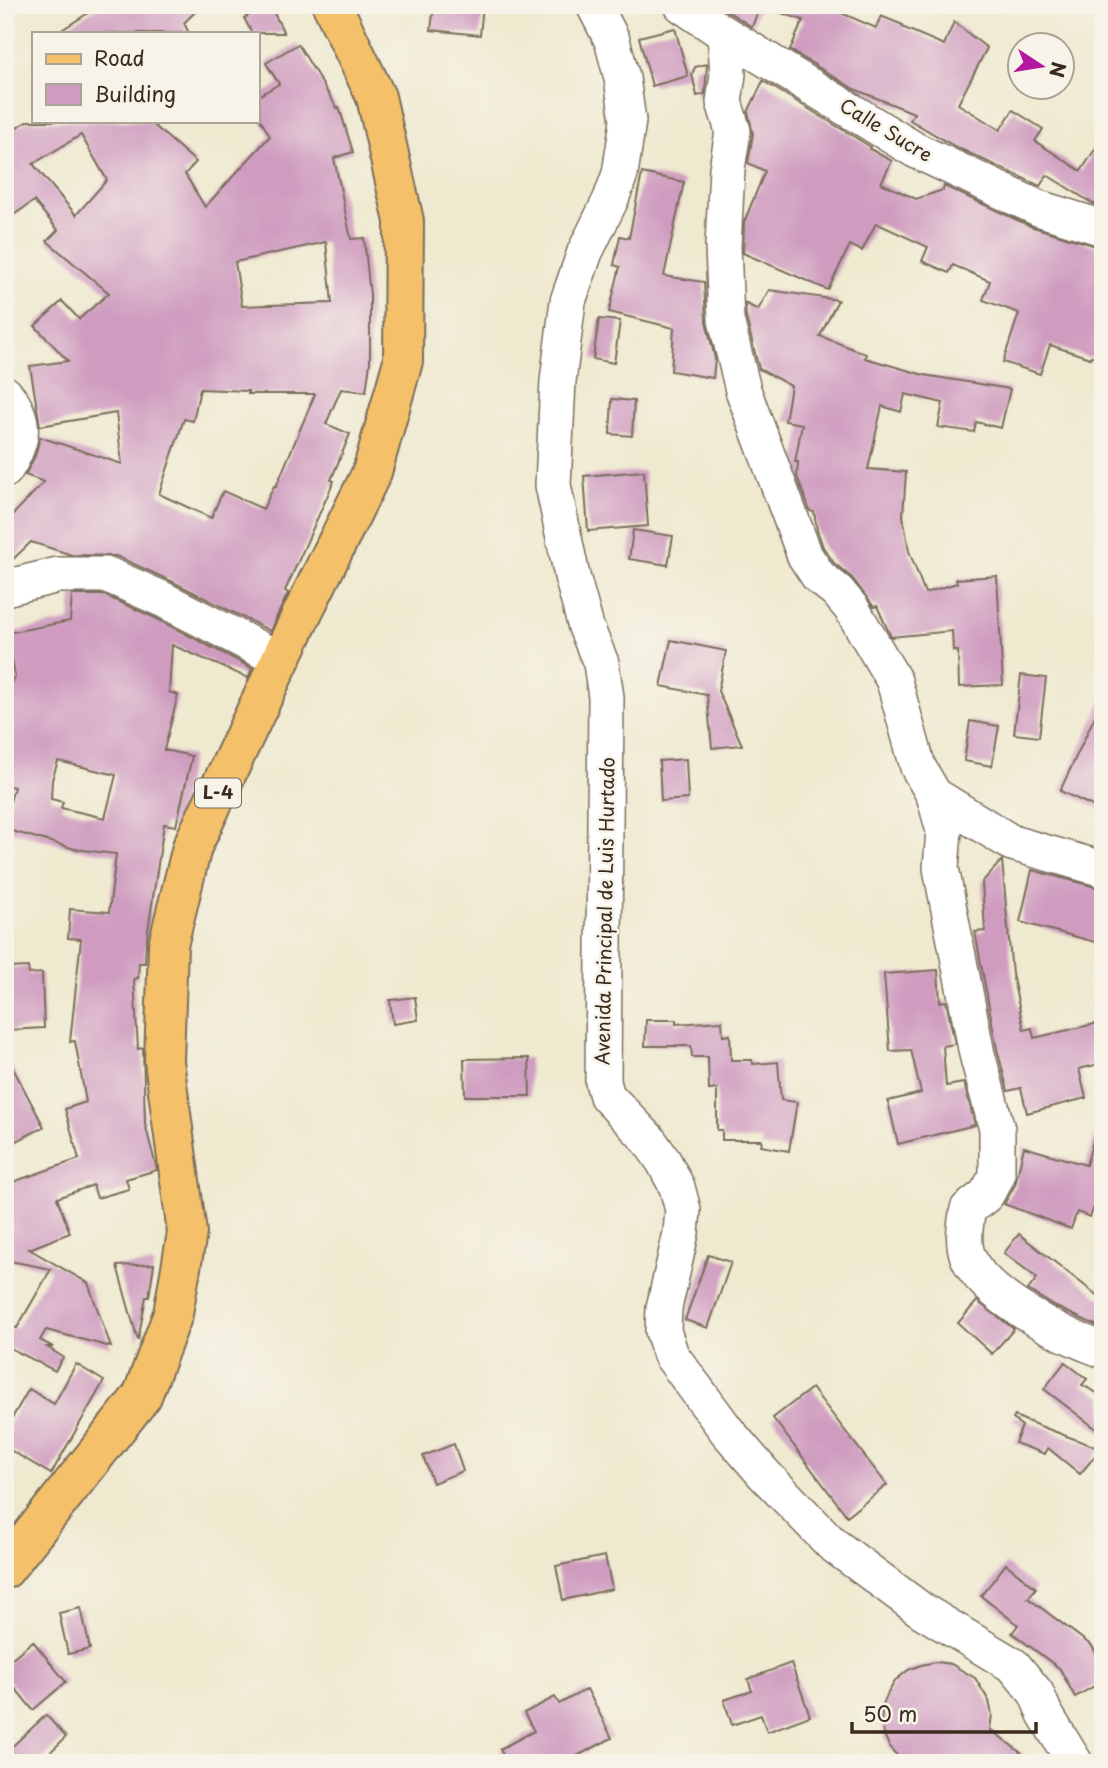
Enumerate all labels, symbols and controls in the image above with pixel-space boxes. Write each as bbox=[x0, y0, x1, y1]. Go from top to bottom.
legend bbox=[32, 32, 259, 122]
north arrow bbox=[1006, 32, 1076, 102]
text: Road bbox=[94, 41, 145, 73]
text: N bbox=[1043, 59, 1074, 80]
text: Building bbox=[94, 77, 176, 109]
street label: Calle Sucre bbox=[835, 90, 938, 168]
street label: Avenida Principal de Luis Hurtado bbox=[587, 757, 621, 1065]
road number: L-4 bbox=[195, 778, 241, 808]
scale bar bbox=[852, 1691, 1036, 1735]
text: 50 m bbox=[863, 1697, 917, 1729]

